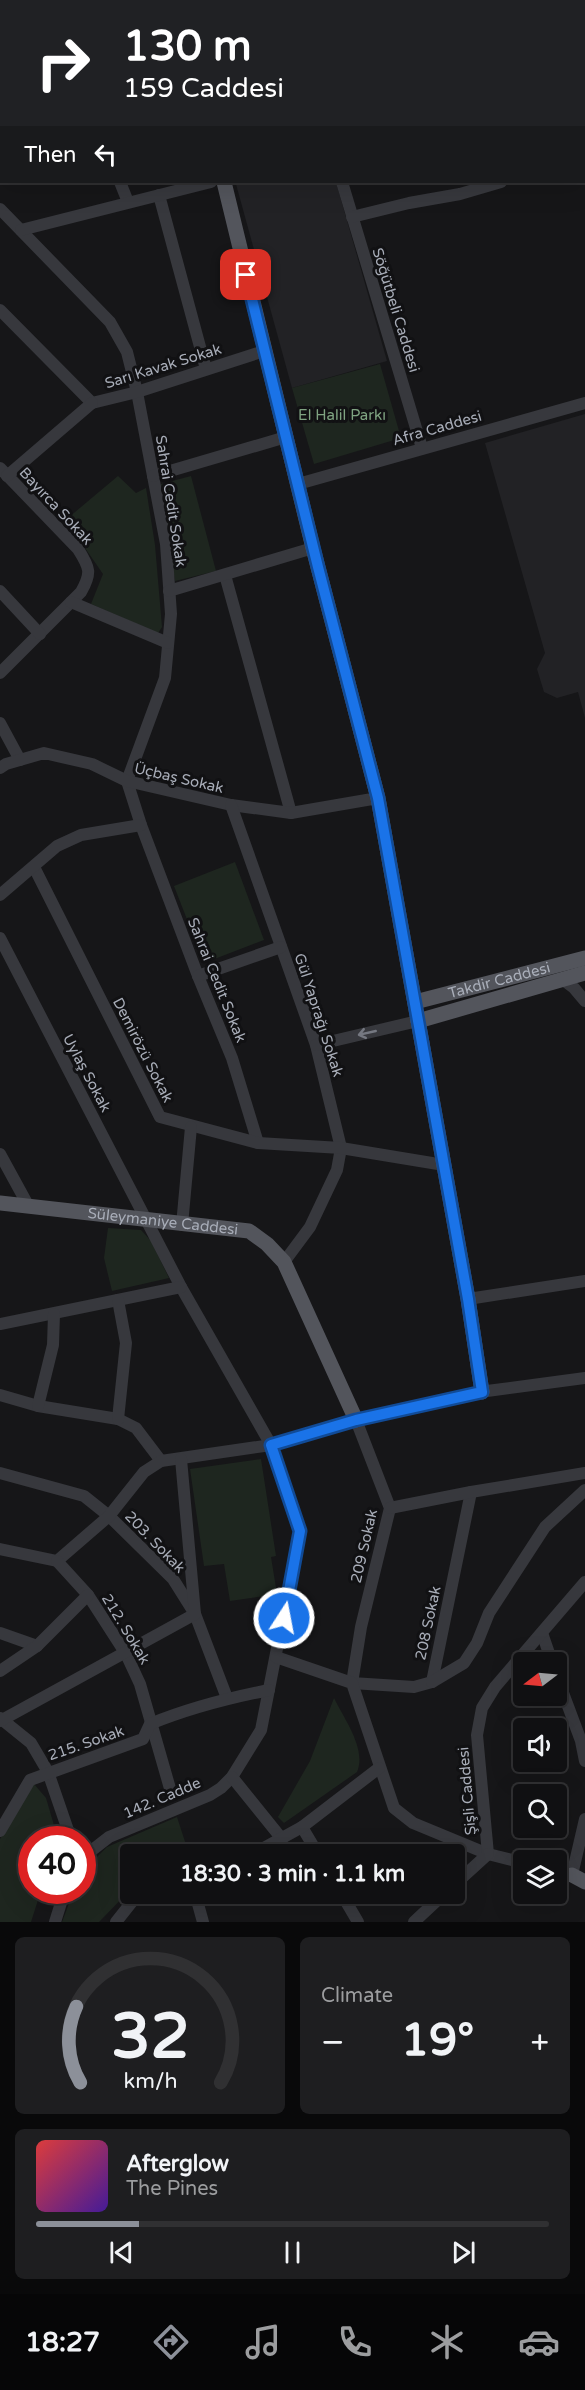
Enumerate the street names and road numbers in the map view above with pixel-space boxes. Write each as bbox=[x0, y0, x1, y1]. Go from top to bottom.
street label: Söğütbeli Caddesi bbox=[369, 246, 423, 374]
street label: Sarı Kavak Sokak bbox=[103, 340, 223, 392]
street label: Afra Caddesi bbox=[390, 407, 484, 449]
street label: Sahrai Cedit Sokak bbox=[152, 434, 190, 568]
street label: Bayırca Sokak bbox=[16, 464, 96, 548]
street label: Üçbaş Sokak bbox=[133, 759, 225, 797]
street label: Sahrai Cedit Sokak bbox=[184, 915, 250, 1045]
street label: Gül Yaprağı Sokak bbox=[291, 951, 347, 1079]
street label: Takdir Caddesi bbox=[446, 958, 552, 1002]
street label: Demirözü Sokak bbox=[109, 995, 177, 1105]
street label: Uylaş Sokak bbox=[59, 1031, 115, 1115]
street label: Süleymaniye Caddesi bbox=[87, 1204, 239, 1239]
street label: 203. Sokak bbox=[121, 1507, 189, 1577]
street label: 209 Sokak bbox=[347, 1507, 381, 1585]
street label: 208 Sokak bbox=[411, 1584, 445, 1662]
street label: 212. Sokak bbox=[98, 1590, 154, 1668]
street label: 215. Sokak bbox=[46, 1722, 126, 1764]
street label: Şişli Caddesi bbox=[454, 1746, 480, 1836]
street label: 142. Cadde bbox=[121, 1774, 203, 1822]

